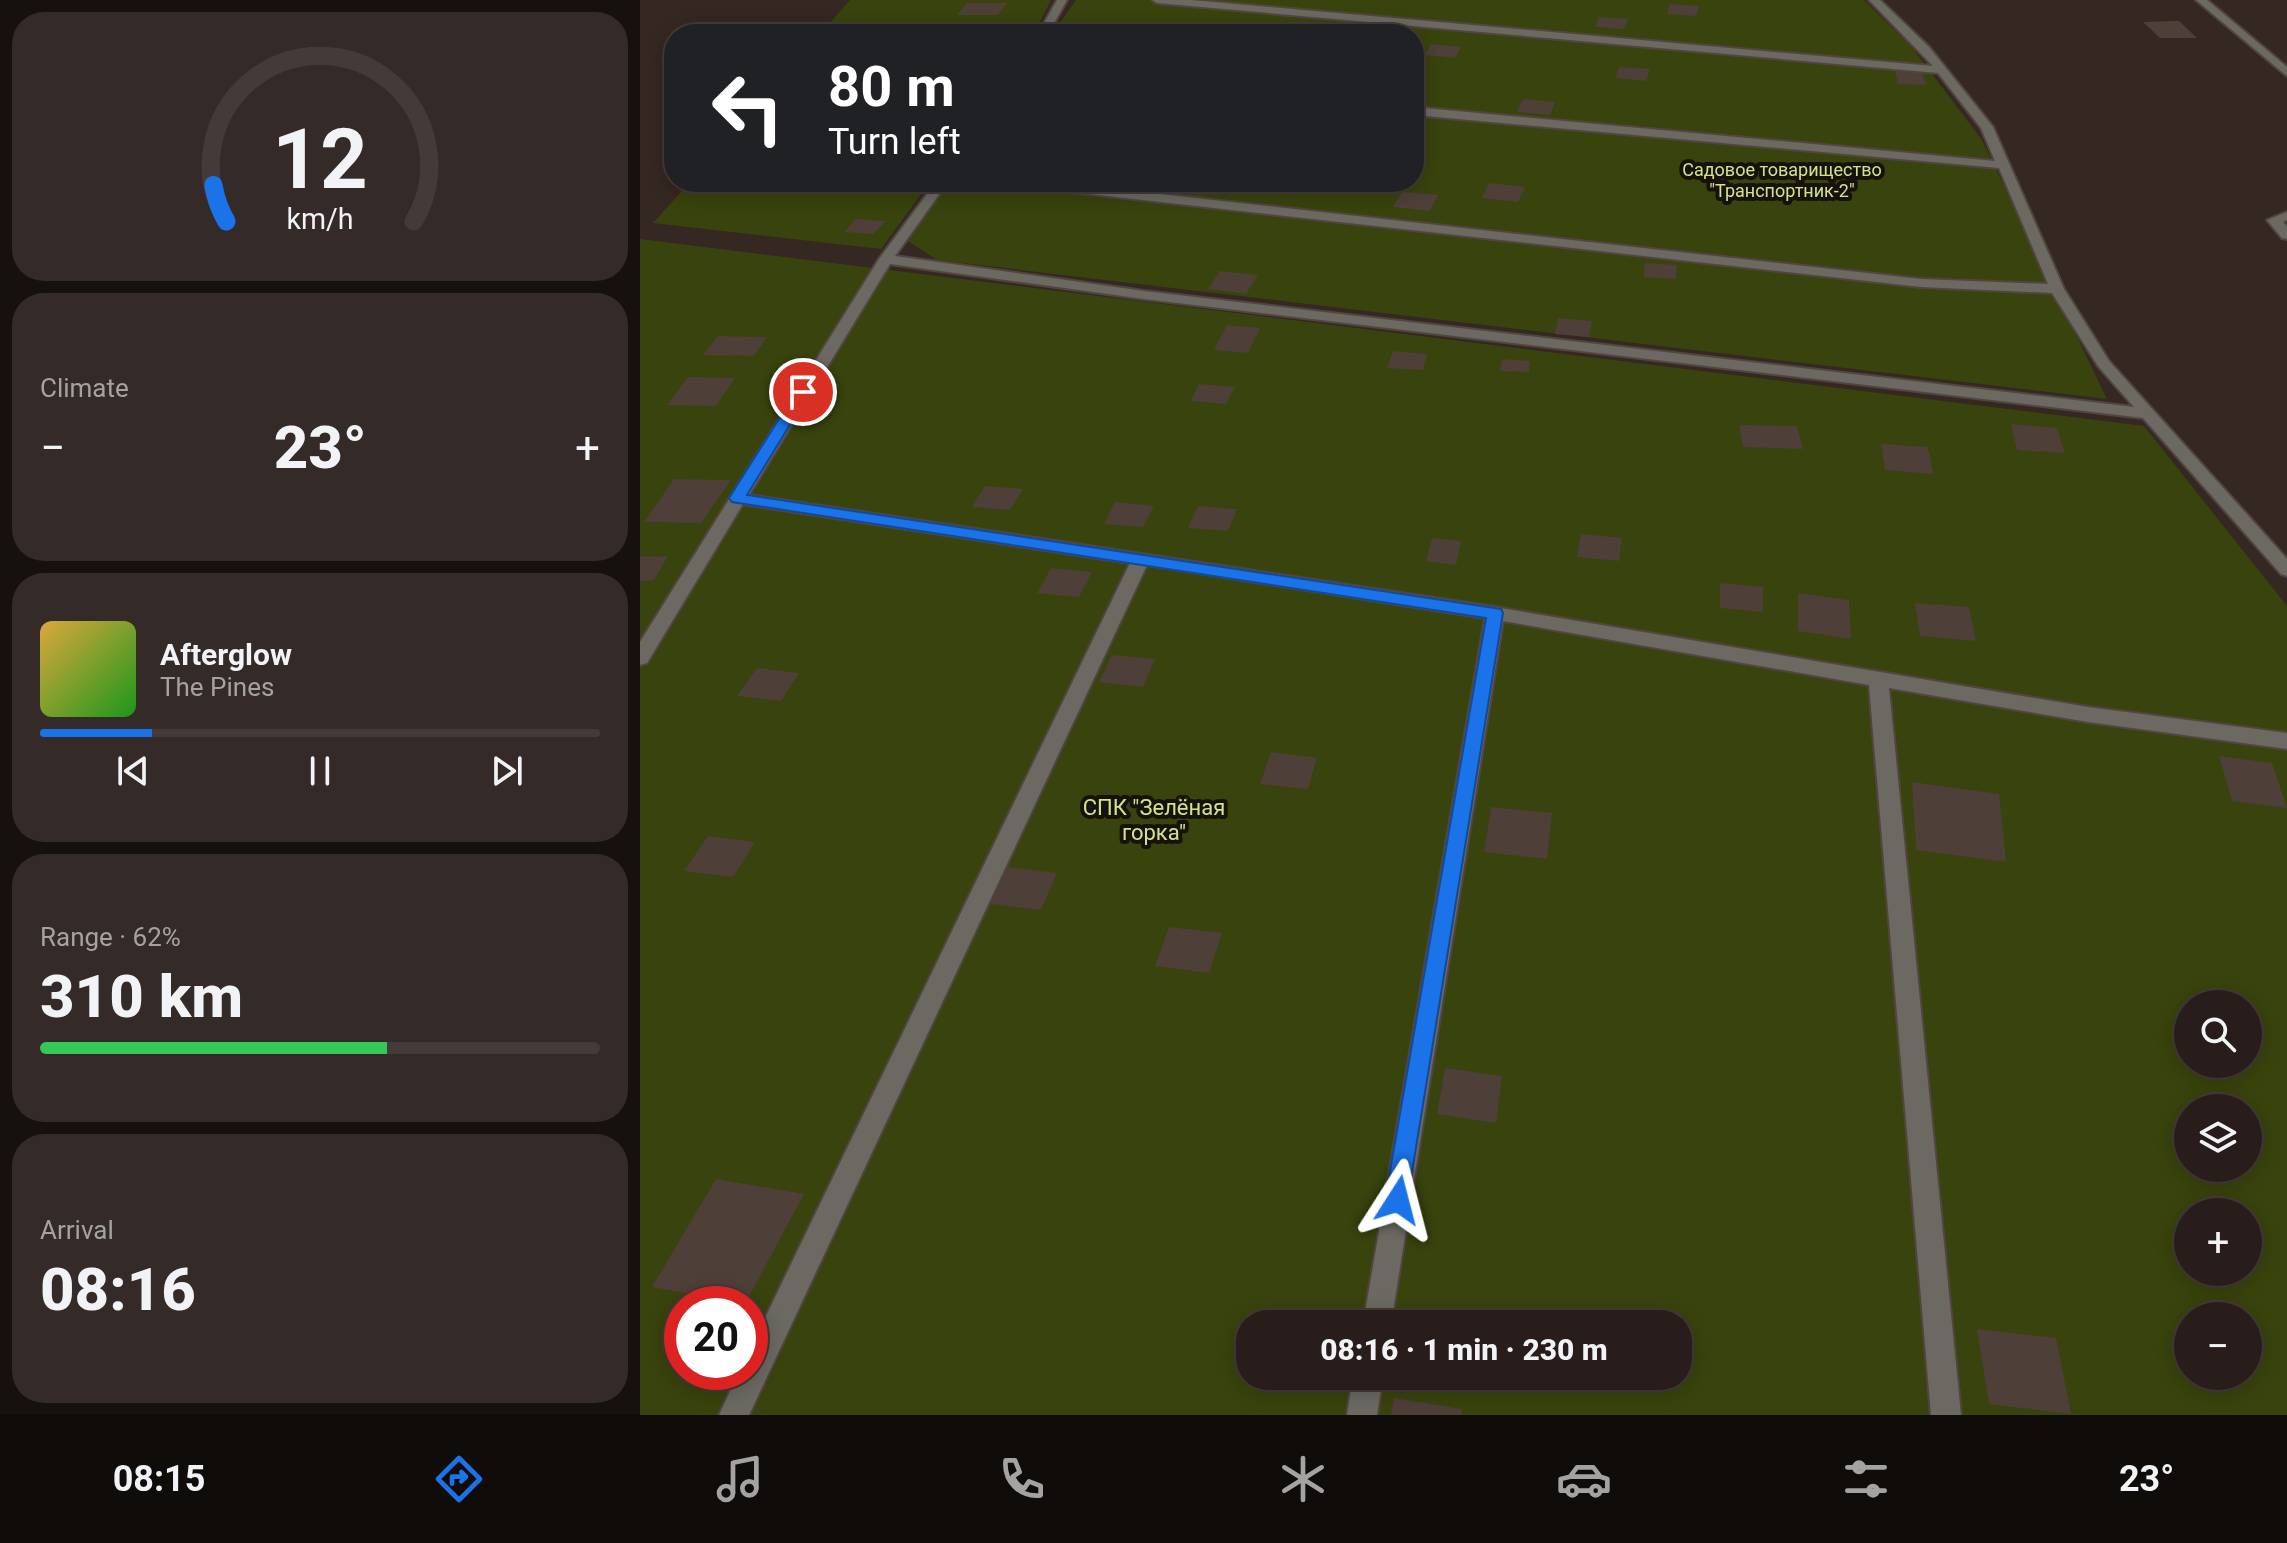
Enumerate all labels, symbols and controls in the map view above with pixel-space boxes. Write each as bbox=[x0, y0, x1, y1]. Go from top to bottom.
text: 80 m bbox=[828, 54, 955, 120]
icon: left bbox=[696, 56, 800, 160]
text: 12 bbox=[272, 111, 368, 208]
text: Turn left bbox=[828, 121, 961, 163]
park label: Садовое товарищество "Транспортник-2" bbox=[1682, 159, 1882, 201]
text: km/h bbox=[286, 202, 354, 236]
pin bbox=[769, 358, 837, 426]
icon: arrive bbox=[781, 370, 825, 414]
text: Climate bbox=[40, 373, 129, 403]
text: 23° bbox=[274, 412, 367, 483]
text: − bbox=[40, 422, 65, 474]
text: + bbox=[575, 422, 600, 474]
text: Afterglow bbox=[160, 637, 292, 672]
text: The Pines bbox=[160, 672, 274, 702]
icon: previous bbox=[111, 749, 155, 793]
icon: pause bbox=[298, 749, 342, 793]
icon: next bbox=[485, 749, 529, 793]
park label: СПК "Зелёная горка" bbox=[1083, 795, 1225, 845]
text: Range · 62% bbox=[40, 922, 181, 952]
text: 310 km bbox=[40, 961, 243, 1032]
map controls bbox=[2174, 990, 2262, 1390]
button: search bbox=[2174, 990, 2262, 1078]
button: layers bbox=[2174, 1094, 2262, 1182]
position arrow bbox=[1356, 1158, 1440, 1242]
button: + bbox=[2174, 1198, 2262, 1286]
text: Arrival bbox=[40, 1215, 114, 1245]
text: 08:16 bbox=[40, 1254, 196, 1325]
speed limit sign: 20 bbox=[664, 1286, 768, 1390]
button: − bbox=[2174, 1302, 2262, 1390]
text: 08:16 · 1 min · 230 m bbox=[1320, 1332, 1608, 1367]
icon: directions bbox=[431, 1451, 487, 1507]
icon: music bbox=[712, 1451, 768, 1507]
icon: phone bbox=[994, 1451, 1050, 1507]
icon: climate bbox=[1275, 1451, 1331, 1507]
icon: car bbox=[1556, 1451, 1612, 1507]
icon: filters bbox=[1838, 1451, 1894, 1507]
text: 08:15 bbox=[113, 1458, 205, 1500]
text: 23° bbox=[2119, 1458, 2174, 1500]

